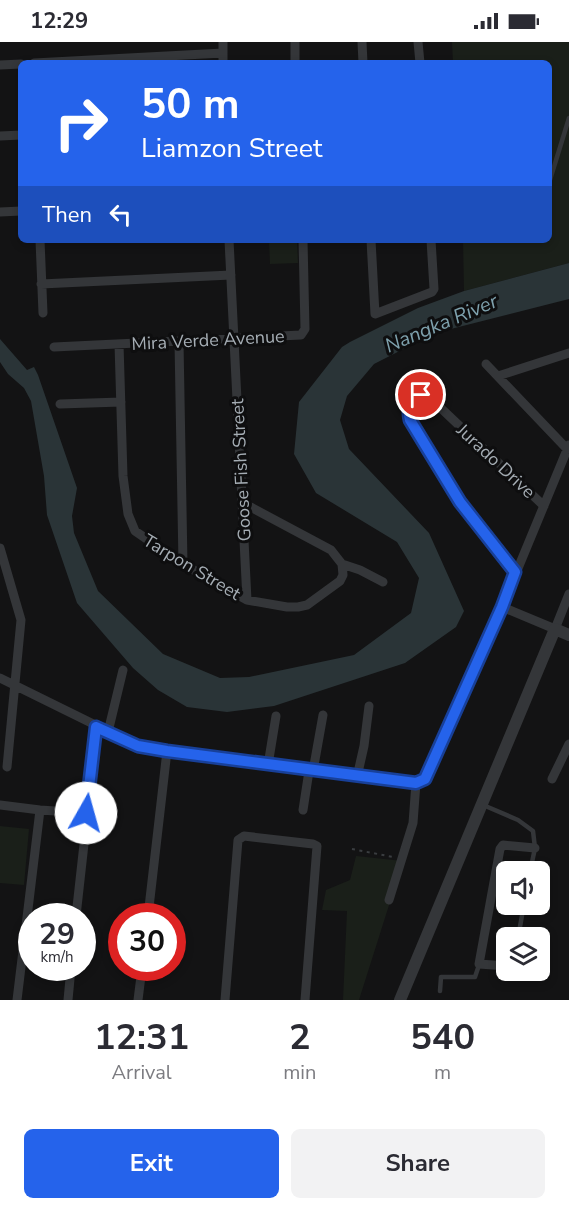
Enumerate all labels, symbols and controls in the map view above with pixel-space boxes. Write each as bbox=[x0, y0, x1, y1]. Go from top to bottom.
text: 12:29 bbox=[30, 6, 88, 36]
text: 50 m bbox=[141, 76, 240, 133]
icon: right bbox=[42, 84, 120, 162]
text: Liamzon Street bbox=[141, 130, 323, 167]
icon: left bbox=[104, 198, 137, 231]
text: Then bbox=[42, 200, 92, 230]
water label: Nangka River bbox=[381, 287, 503, 359]
street label: Mira Verde Avenue bbox=[131, 324, 285, 356]
pin bbox=[395, 369, 446, 420]
icon: arrive bbox=[404, 378, 437, 411]
street label: Goose Fish Street bbox=[225, 397, 257, 542]
street label: Jurado Drive bbox=[451, 418, 541, 504]
street label: Tarpon Street bbox=[139, 528, 246, 606]
position arrow bbox=[54, 781, 118, 845]
map controls bbox=[496, 861, 550, 981]
button: sound bbox=[496, 861, 550, 915]
speed limit sign: 30 bbox=[108, 903, 186, 981]
text: 29 bbox=[39, 914, 75, 955]
button: layers bbox=[496, 927, 550, 981]
text: km/h bbox=[40, 947, 74, 967]
text: 12:31 bbox=[94, 1013, 189, 1062]
text: 2 bbox=[289, 1013, 311, 1062]
text: 540 bbox=[410, 1013, 475, 1062]
text: Arrival bbox=[112, 1059, 172, 1086]
text: min bbox=[283, 1059, 316, 1086]
text: m bbox=[434, 1059, 451, 1086]
button: Exit bbox=[24, 1129, 279, 1198]
button: Share bbox=[291, 1129, 545, 1198]

